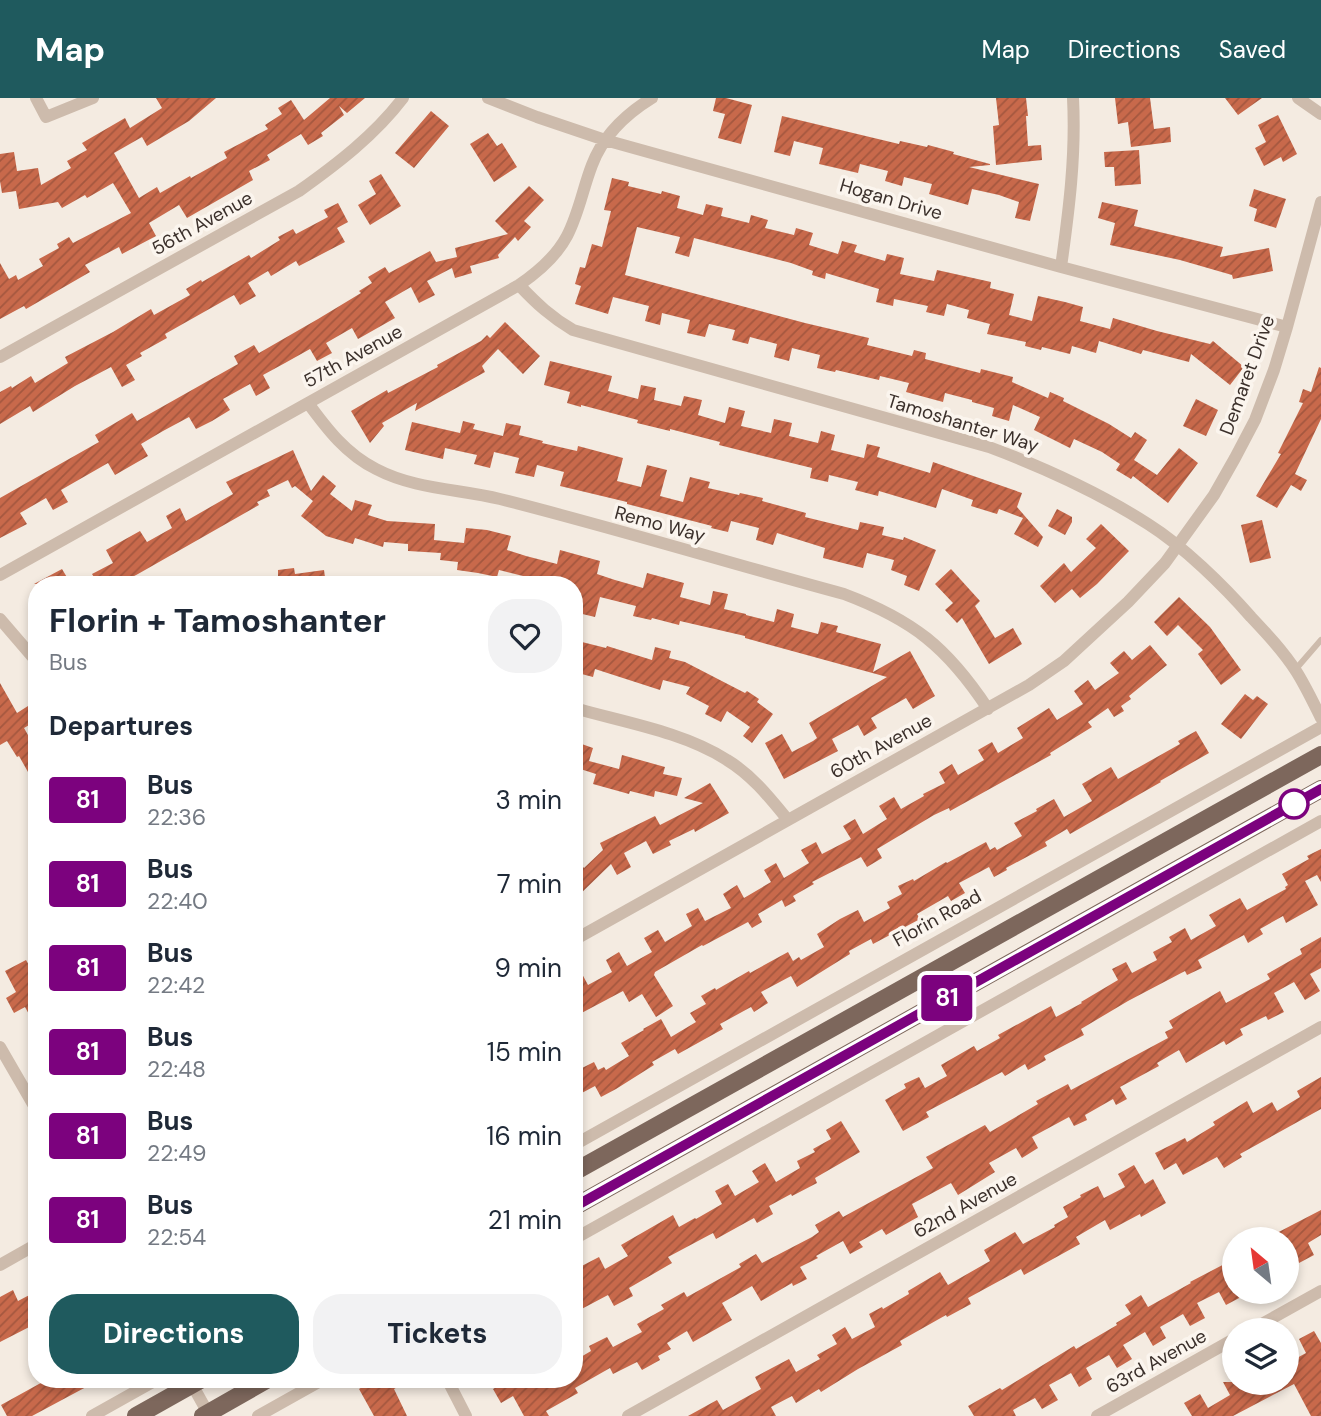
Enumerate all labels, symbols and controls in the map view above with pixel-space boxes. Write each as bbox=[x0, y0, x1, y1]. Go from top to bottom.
text: Map bbox=[35, 28, 105, 71]
text: Map bbox=[982, 34, 1030, 65]
text: Directions bbox=[1068, 34, 1181, 65]
text: Saved bbox=[1219, 34, 1286, 65]
street label: Hogan Drive bbox=[837, 172, 945, 226]
street label: 56th Avenue bbox=[147, 185, 257, 261]
street label: Demaret Drive bbox=[1214, 312, 1280, 438]
street label: 57th Avenue bbox=[299, 319, 407, 393]
street label: Tamoshanter Way bbox=[884, 388, 1042, 458]
street label: Remo Way bbox=[612, 500, 708, 548]
text: Florin + Tamoshanter bbox=[49, 599, 386, 642]
button: heart bbox=[488, 599, 562, 673]
text: Bus bbox=[49, 647, 88, 677]
street label: 60th Avenue bbox=[826, 708, 936, 784]
text: Departures bbox=[49, 709, 193, 743]
text: Bus bbox=[147, 768, 193, 802]
text: 3 min bbox=[495, 783, 562, 817]
text: 81 bbox=[76, 784, 99, 815]
unlabelled marker bbox=[1279, 789, 1309, 819]
text: 22:36 bbox=[147, 802, 206, 832]
text: Bus bbox=[147, 852, 193, 886]
text: 7 min bbox=[497, 867, 562, 901]
text: 81 bbox=[76, 868, 99, 899]
street label: Florin Road bbox=[888, 883, 986, 953]
text: 22:40 bbox=[147, 886, 208, 916]
text: Bus bbox=[147, 936, 193, 970]
text: 9 min bbox=[494, 951, 562, 985]
text: 81 bbox=[76, 952, 99, 983]
text: 22:42 bbox=[147, 970, 205, 1000]
line badge: 81 bbox=[916, 975, 978, 1021]
text: 81 bbox=[935, 982, 959, 1013]
text: Bus bbox=[147, 1020, 193, 1054]
text: 15 min bbox=[487, 1035, 562, 1069]
text: 81 bbox=[76, 1036, 99, 1067]
text: 22:48 bbox=[147, 1054, 206, 1084]
text: Bus bbox=[147, 1104, 193, 1138]
text: 16 min bbox=[486, 1119, 562, 1153]
text: 81 bbox=[76, 1120, 99, 1151]
text: 22:49 bbox=[147, 1138, 207, 1168]
street label: 62nd Avenue bbox=[909, 1166, 1021, 1244]
text: Bus bbox=[147, 1188, 193, 1222]
text: 21 min bbox=[488, 1203, 562, 1237]
text: 81 bbox=[76, 1204, 99, 1235]
text: 22:54 bbox=[147, 1222, 206, 1252]
north arrow bbox=[1222, 1227, 1298, 1304]
map controls bbox=[1222, 1227, 1299, 1395]
button: Directions bbox=[49, 1294, 299, 1374]
button: Tickets bbox=[313, 1294, 562, 1374]
button: layers bbox=[1222, 1318, 1299, 1395]
street label: 63rd Avenue bbox=[1101, 1323, 1211, 1399]

